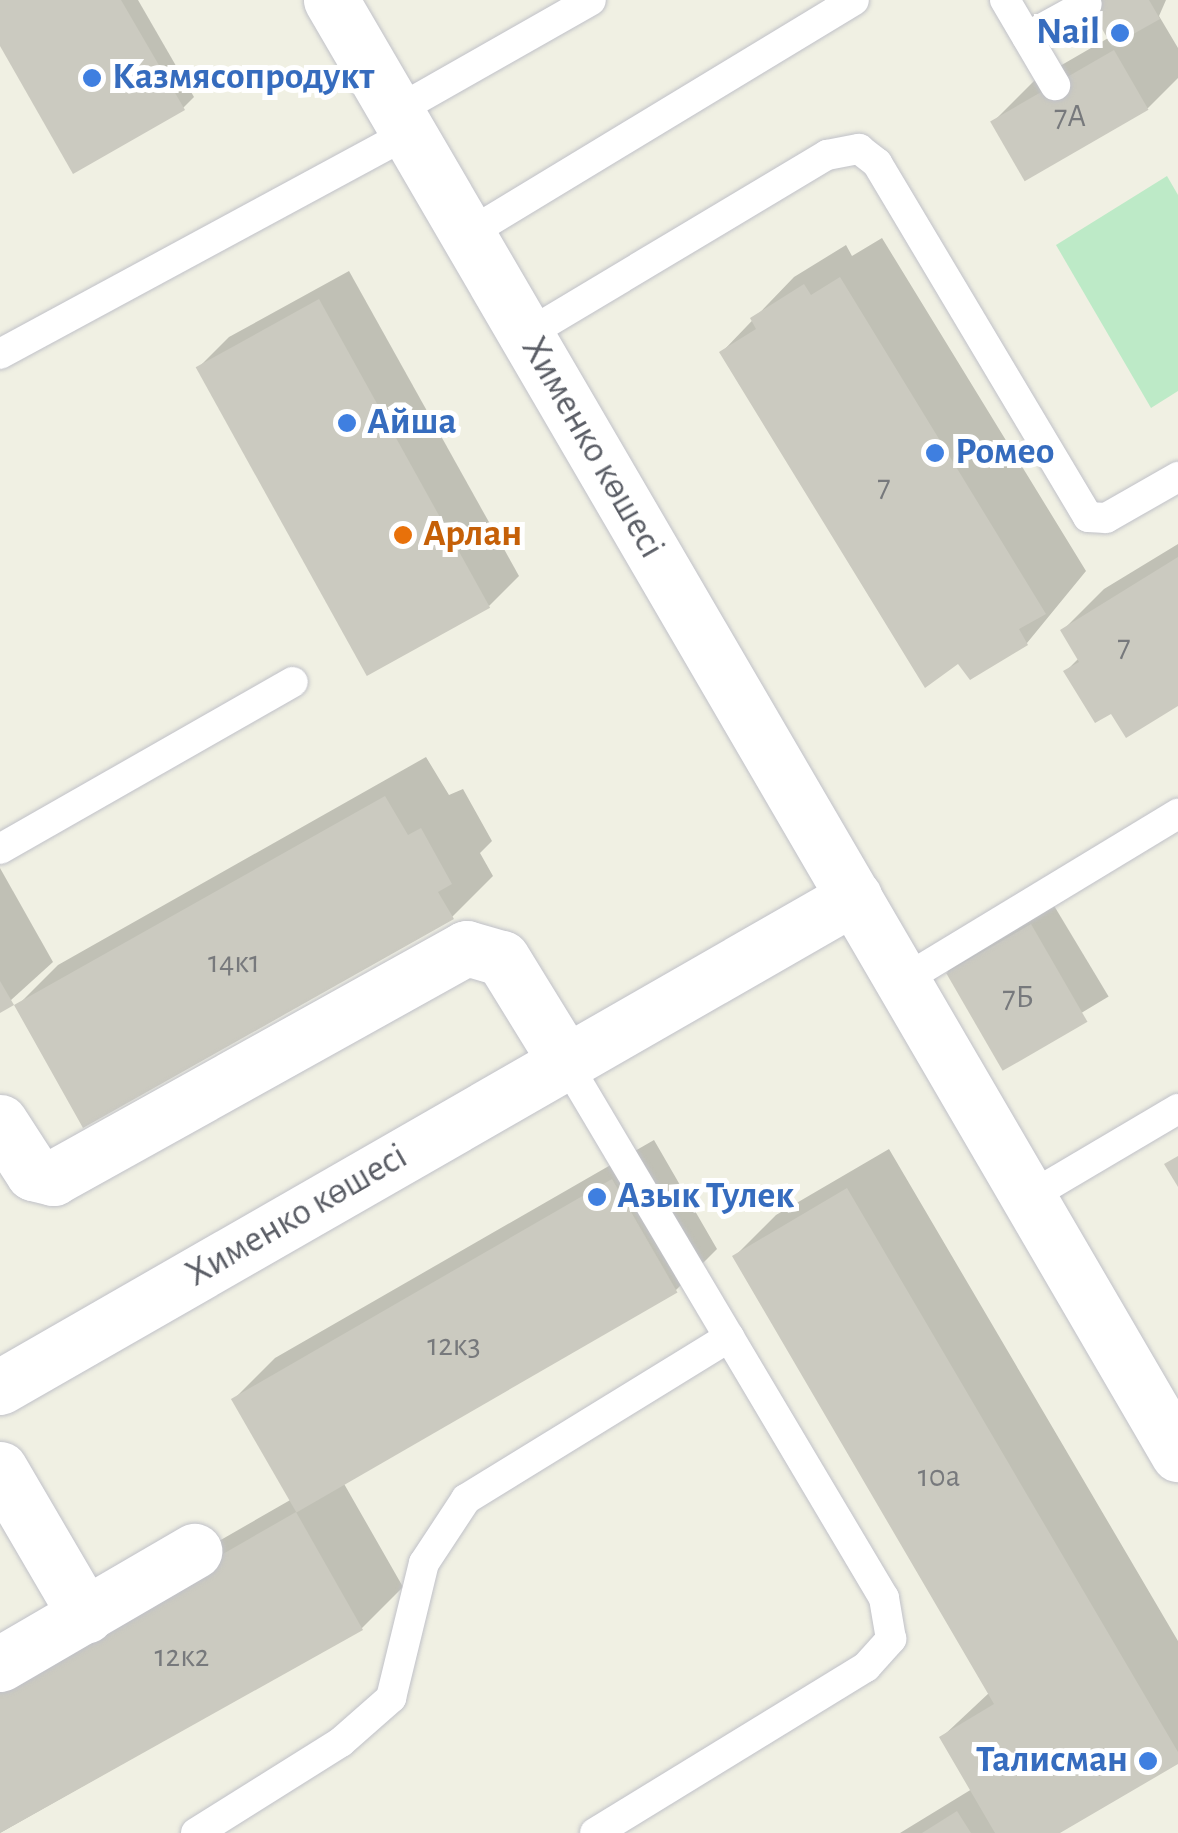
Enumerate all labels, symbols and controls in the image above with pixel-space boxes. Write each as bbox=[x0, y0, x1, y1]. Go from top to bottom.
place label: Nail bbox=[1036, 10, 1100, 56]
marker: Nail bbox=[1109, 22, 1131, 44]
place label: Казмясопродукт bbox=[112, 55, 374, 101]
marker: Казмясопродукт bbox=[81, 67, 103, 89]
house number: 7А bbox=[1054, 97, 1086, 135]
street label: Хименко көшесі bbox=[510, 329, 674, 567]
place label: Айша bbox=[367, 400, 456, 446]
marker: Айша bbox=[336, 412, 358, 434]
place label: Ромео bbox=[955, 430, 1054, 476]
marker: Ромео bbox=[924, 442, 946, 464]
house number: 7 bbox=[877, 467, 891, 505]
place label: Арлан bbox=[423, 512, 522, 558]
marker: Арлан bbox=[392, 524, 414, 546]
house number: 7 bbox=[1117, 627, 1131, 665]
house number: 14к1 bbox=[208, 943, 260, 981]
house number: 7Б bbox=[1002, 978, 1034, 1016]
street label: Хименко көшесі bbox=[178, 1134, 416, 1298]
place label: Азык Тулек bbox=[617, 1174, 794, 1220]
marker: Азык Тулек bbox=[586, 1186, 608, 1208]
house number: 12к3 bbox=[427, 1326, 481, 1364]
house number: 10а bbox=[918, 1457, 960, 1495]
house number: 12к2 bbox=[155, 1637, 209, 1675]
place label: Талисман bbox=[976, 1738, 1128, 1784]
marker: Талисман bbox=[1137, 1750, 1159, 1772]

